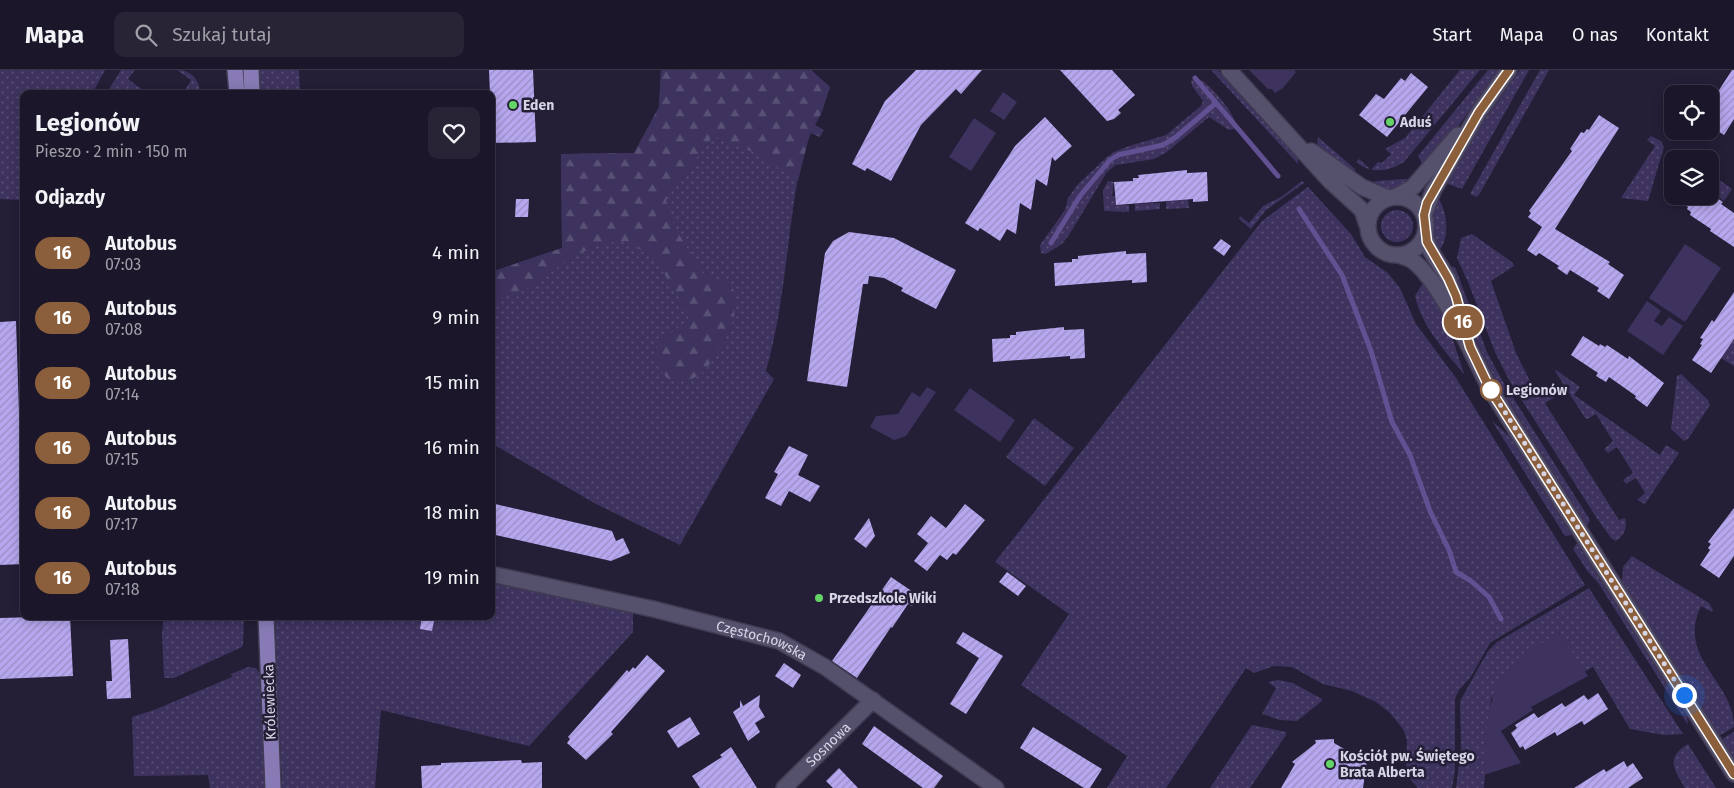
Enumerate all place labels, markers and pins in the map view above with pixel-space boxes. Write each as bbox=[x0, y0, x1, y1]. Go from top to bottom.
place label: Eden bbox=[523, 97, 554, 114]
marker: Eden bbox=[507, 99, 519, 111]
place label: Aduś bbox=[1399, 114, 1432, 131]
marker: Aduś bbox=[1384, 116, 1396, 128]
marker: Legionów bbox=[1480, 379, 1502, 401]
place label: Legionów bbox=[1506, 382, 1568, 399]
place label: Przedszkole Wiki bbox=[829, 590, 937, 607]
marker: Przedszkole Wiki bbox=[813, 592, 825, 604]
place label: Kościół pw. Świętego Brata Alberta bbox=[1340, 747, 1475, 781]
marker: Kościół pw. Świętego Brata Alberta bbox=[1324, 758, 1336, 770]

